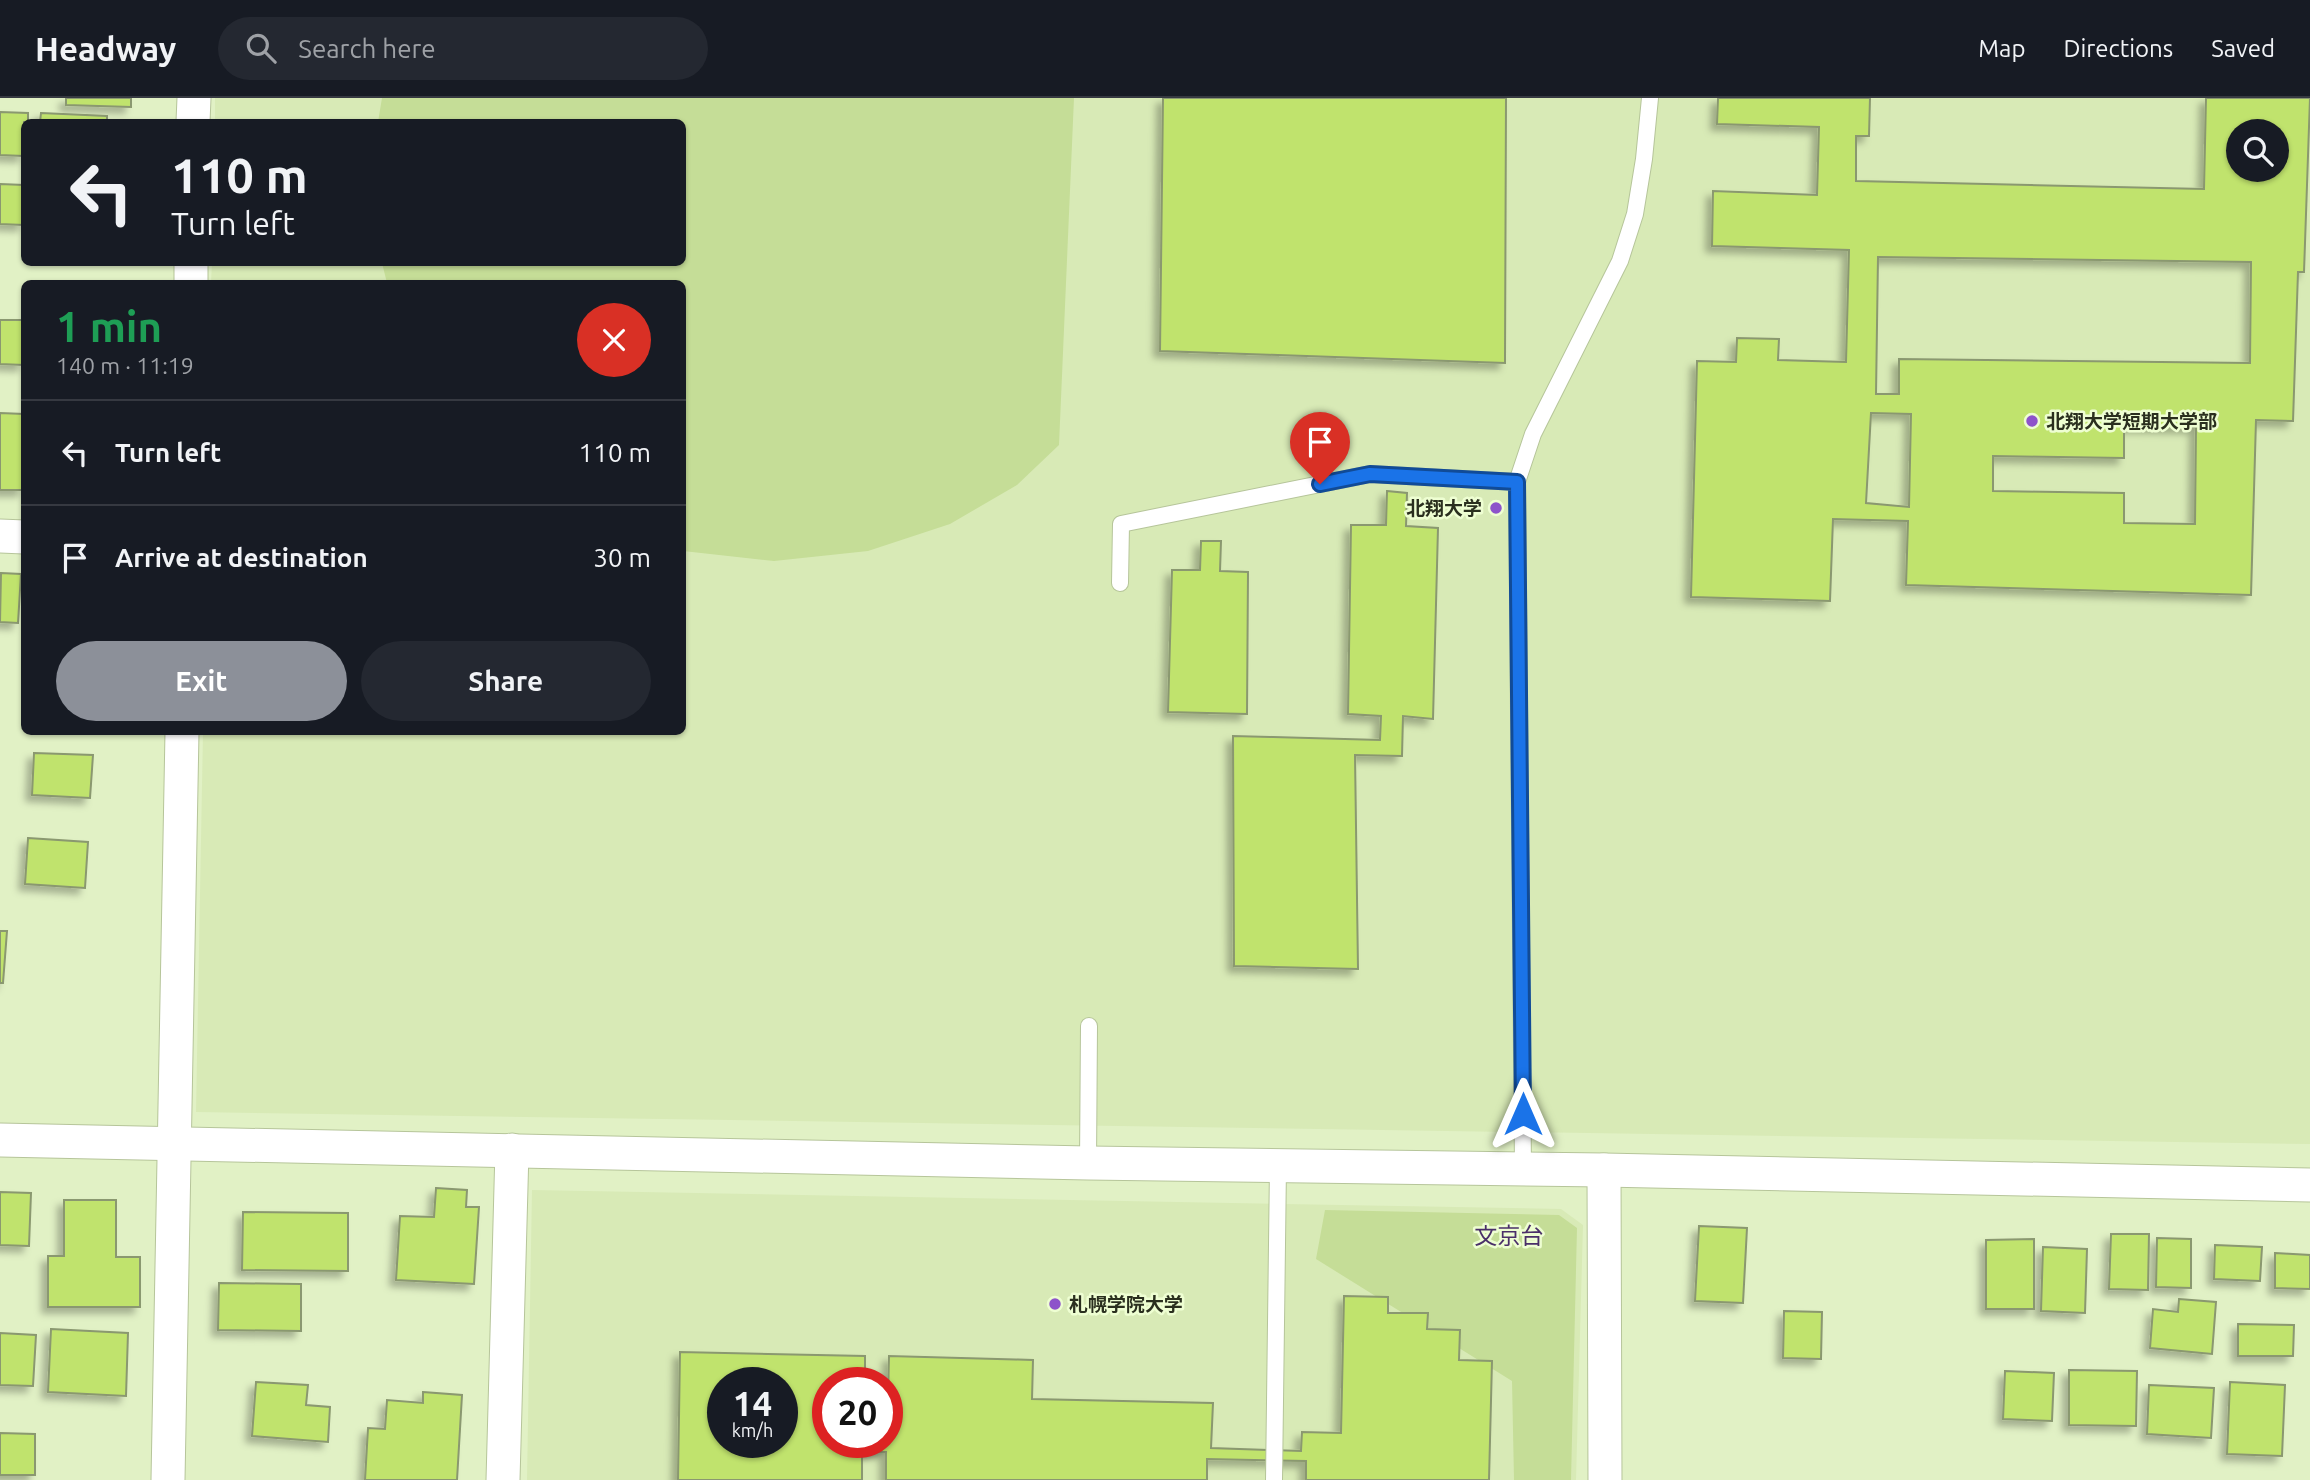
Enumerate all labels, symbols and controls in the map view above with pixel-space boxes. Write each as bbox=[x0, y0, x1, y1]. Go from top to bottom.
search box bbox=[218, 17, 708, 80]
icon: search bbox=[242, 29, 280, 67]
text: Headway bbox=[35, 30, 176, 67]
text: Search here bbox=[298, 34, 436, 63]
text: Map bbox=[1978, 35, 2025, 62]
text: Directions bbox=[2063, 35, 2173, 62]
text: Saved bbox=[2211, 35, 2275, 62]
map controls bbox=[2226, 119, 2289, 182]
button: search bbox=[2226, 119, 2289, 182]
icon: left bbox=[56, 147, 147, 238]
text: 110 m bbox=[171, 147, 308, 202]
text: Turn left bbox=[171, 205, 295, 241]
text: 1 min bbox=[56, 303, 162, 350]
button: close bbox=[577, 303, 651, 377]
text: 140 m · 11:19 bbox=[56, 353, 194, 378]
place label: 北翔大学短期大学部 bbox=[2046, 410, 2217, 432]
pin bbox=[1290, 412, 1350, 484]
marker: 北翔大学短期大学部 bbox=[2024, 413, 2040, 429]
icon: arrive bbox=[1301, 423, 1339, 461]
icon: left bbox=[56, 434, 94, 472]
text: Turn left bbox=[115, 438, 221, 467]
text: 110 m bbox=[579, 438, 651, 467]
place label: 北翔大学 bbox=[1406, 497, 1482, 519]
marker: 北翔大学 bbox=[1488, 500, 1504, 516]
icon: arrive bbox=[56, 539, 94, 577]
text: Arrive at destination bbox=[115, 543, 368, 572]
text: 30 m bbox=[593, 543, 651, 572]
button: Exit bbox=[56, 641, 347, 721]
button: Share bbox=[361, 641, 651, 721]
position arrow bbox=[1486, 1077, 1560, 1151]
district label: 文京台 bbox=[1475, 1223, 1544, 1248]
place label: 札幌学院大学 bbox=[1069, 1293, 1183, 1315]
marker: 札幌学院大学 bbox=[1047, 1296, 1063, 1312]
speed limit sign: 20 bbox=[812, 1367, 903, 1458]
text: 14 bbox=[733, 1383, 772, 1423]
text: km/h bbox=[732, 1420, 773, 1440]

